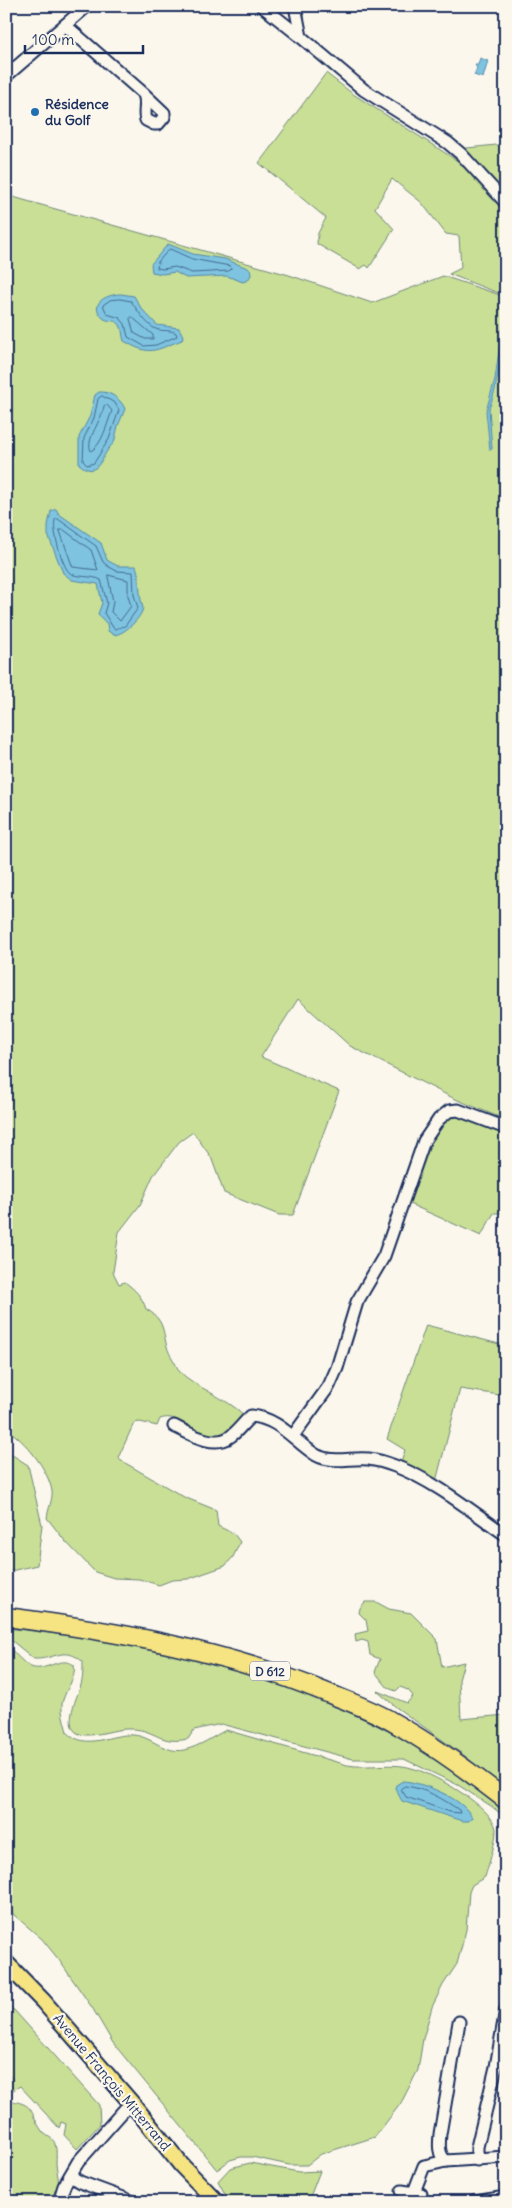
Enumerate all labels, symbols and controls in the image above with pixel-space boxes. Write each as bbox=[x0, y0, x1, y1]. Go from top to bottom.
scale bar bbox=[25, 22, 142, 54]
text: 100 m bbox=[32, 30, 74, 49]
place label: Résidence du Golf bbox=[45, 95, 109, 129]
marker: Résidence du Golf bbox=[29, 106, 41, 118]
road number: D 612 bbox=[250, 1662, 290, 1680]
street label: Avenue François Mitterrand bbox=[49, 2010, 175, 2154]

